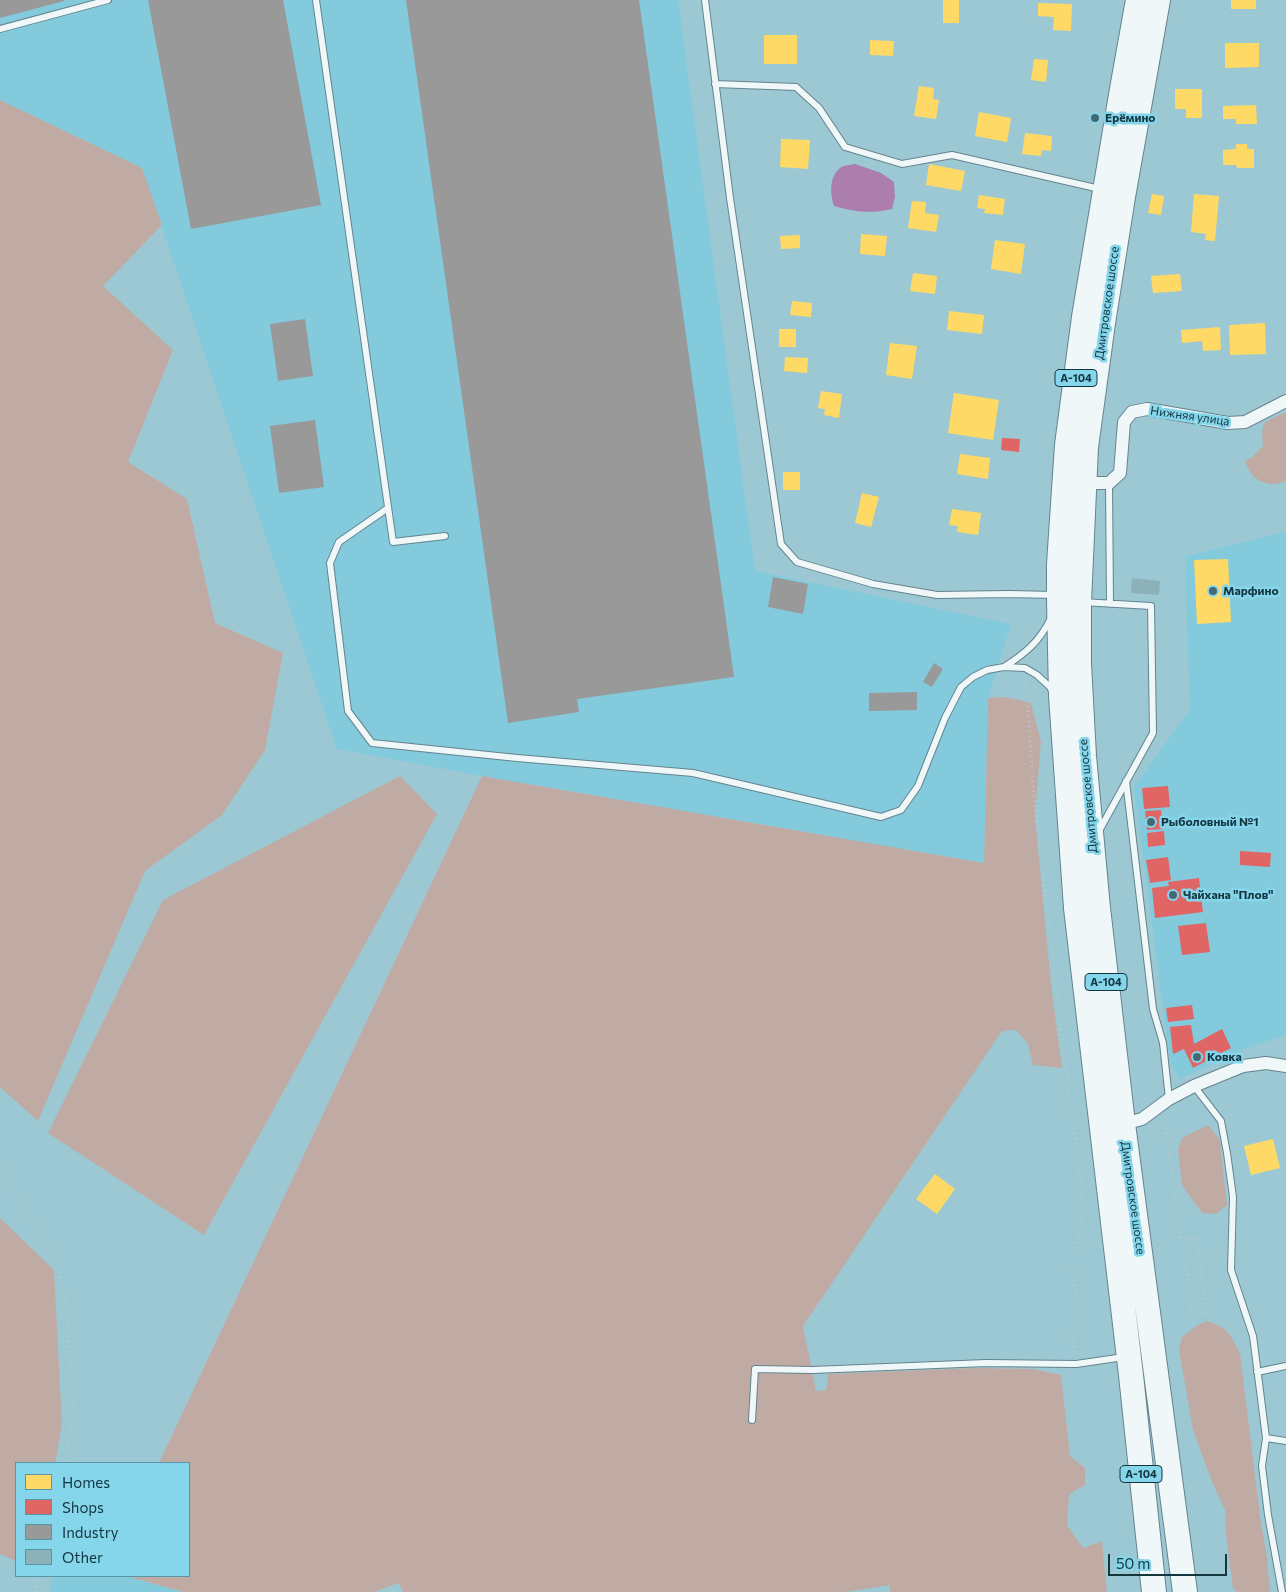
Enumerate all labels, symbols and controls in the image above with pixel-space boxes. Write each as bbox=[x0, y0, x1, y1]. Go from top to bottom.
place label: Ерёмино bbox=[1105, 111, 1156, 125]
marker: Ерёмино bbox=[1089, 112, 1101, 124]
street label: Дмитровское шоссе bbox=[1092, 245, 1122, 361]
road number: А-104 bbox=[1055, 369, 1097, 386]
street label: Нижняя улица bbox=[1149, 403, 1231, 429]
place label: Марфино bbox=[1223, 584, 1279, 598]
marker: Марфино bbox=[1207, 585, 1219, 597]
street label: Дмитровское шоссе bbox=[1076, 738, 1100, 854]
place label: Рыболовный №1 bbox=[1161, 815, 1259, 829]
marker: Рыболовный №1 bbox=[1145, 816, 1157, 828]
place label: Чайхана "Плов" bbox=[1183, 888, 1273, 902]
marker: Чайхана "Плов" bbox=[1167, 889, 1179, 901]
road number: А-104 bbox=[1085, 974, 1127, 990]
place label: Ковка bbox=[1207, 1050, 1242, 1064]
marker: Ковка bbox=[1191, 1051, 1203, 1063]
street label: Дмитровское шоссе bbox=[1118, 1140, 1148, 1256]
legend bbox=[15, 1462, 190, 1577]
road number: А-104 bbox=[1120, 1466, 1162, 1482]
text: Homes bbox=[62, 1473, 110, 1491]
text: Shops bbox=[62, 1498, 104, 1516]
text: Industry bbox=[62, 1523, 119, 1541]
scale bar bbox=[1111, 1544, 1230, 1576]
text: Other bbox=[62, 1548, 103, 1566]
text: 50 m bbox=[1116, 1554, 1150, 1572]

